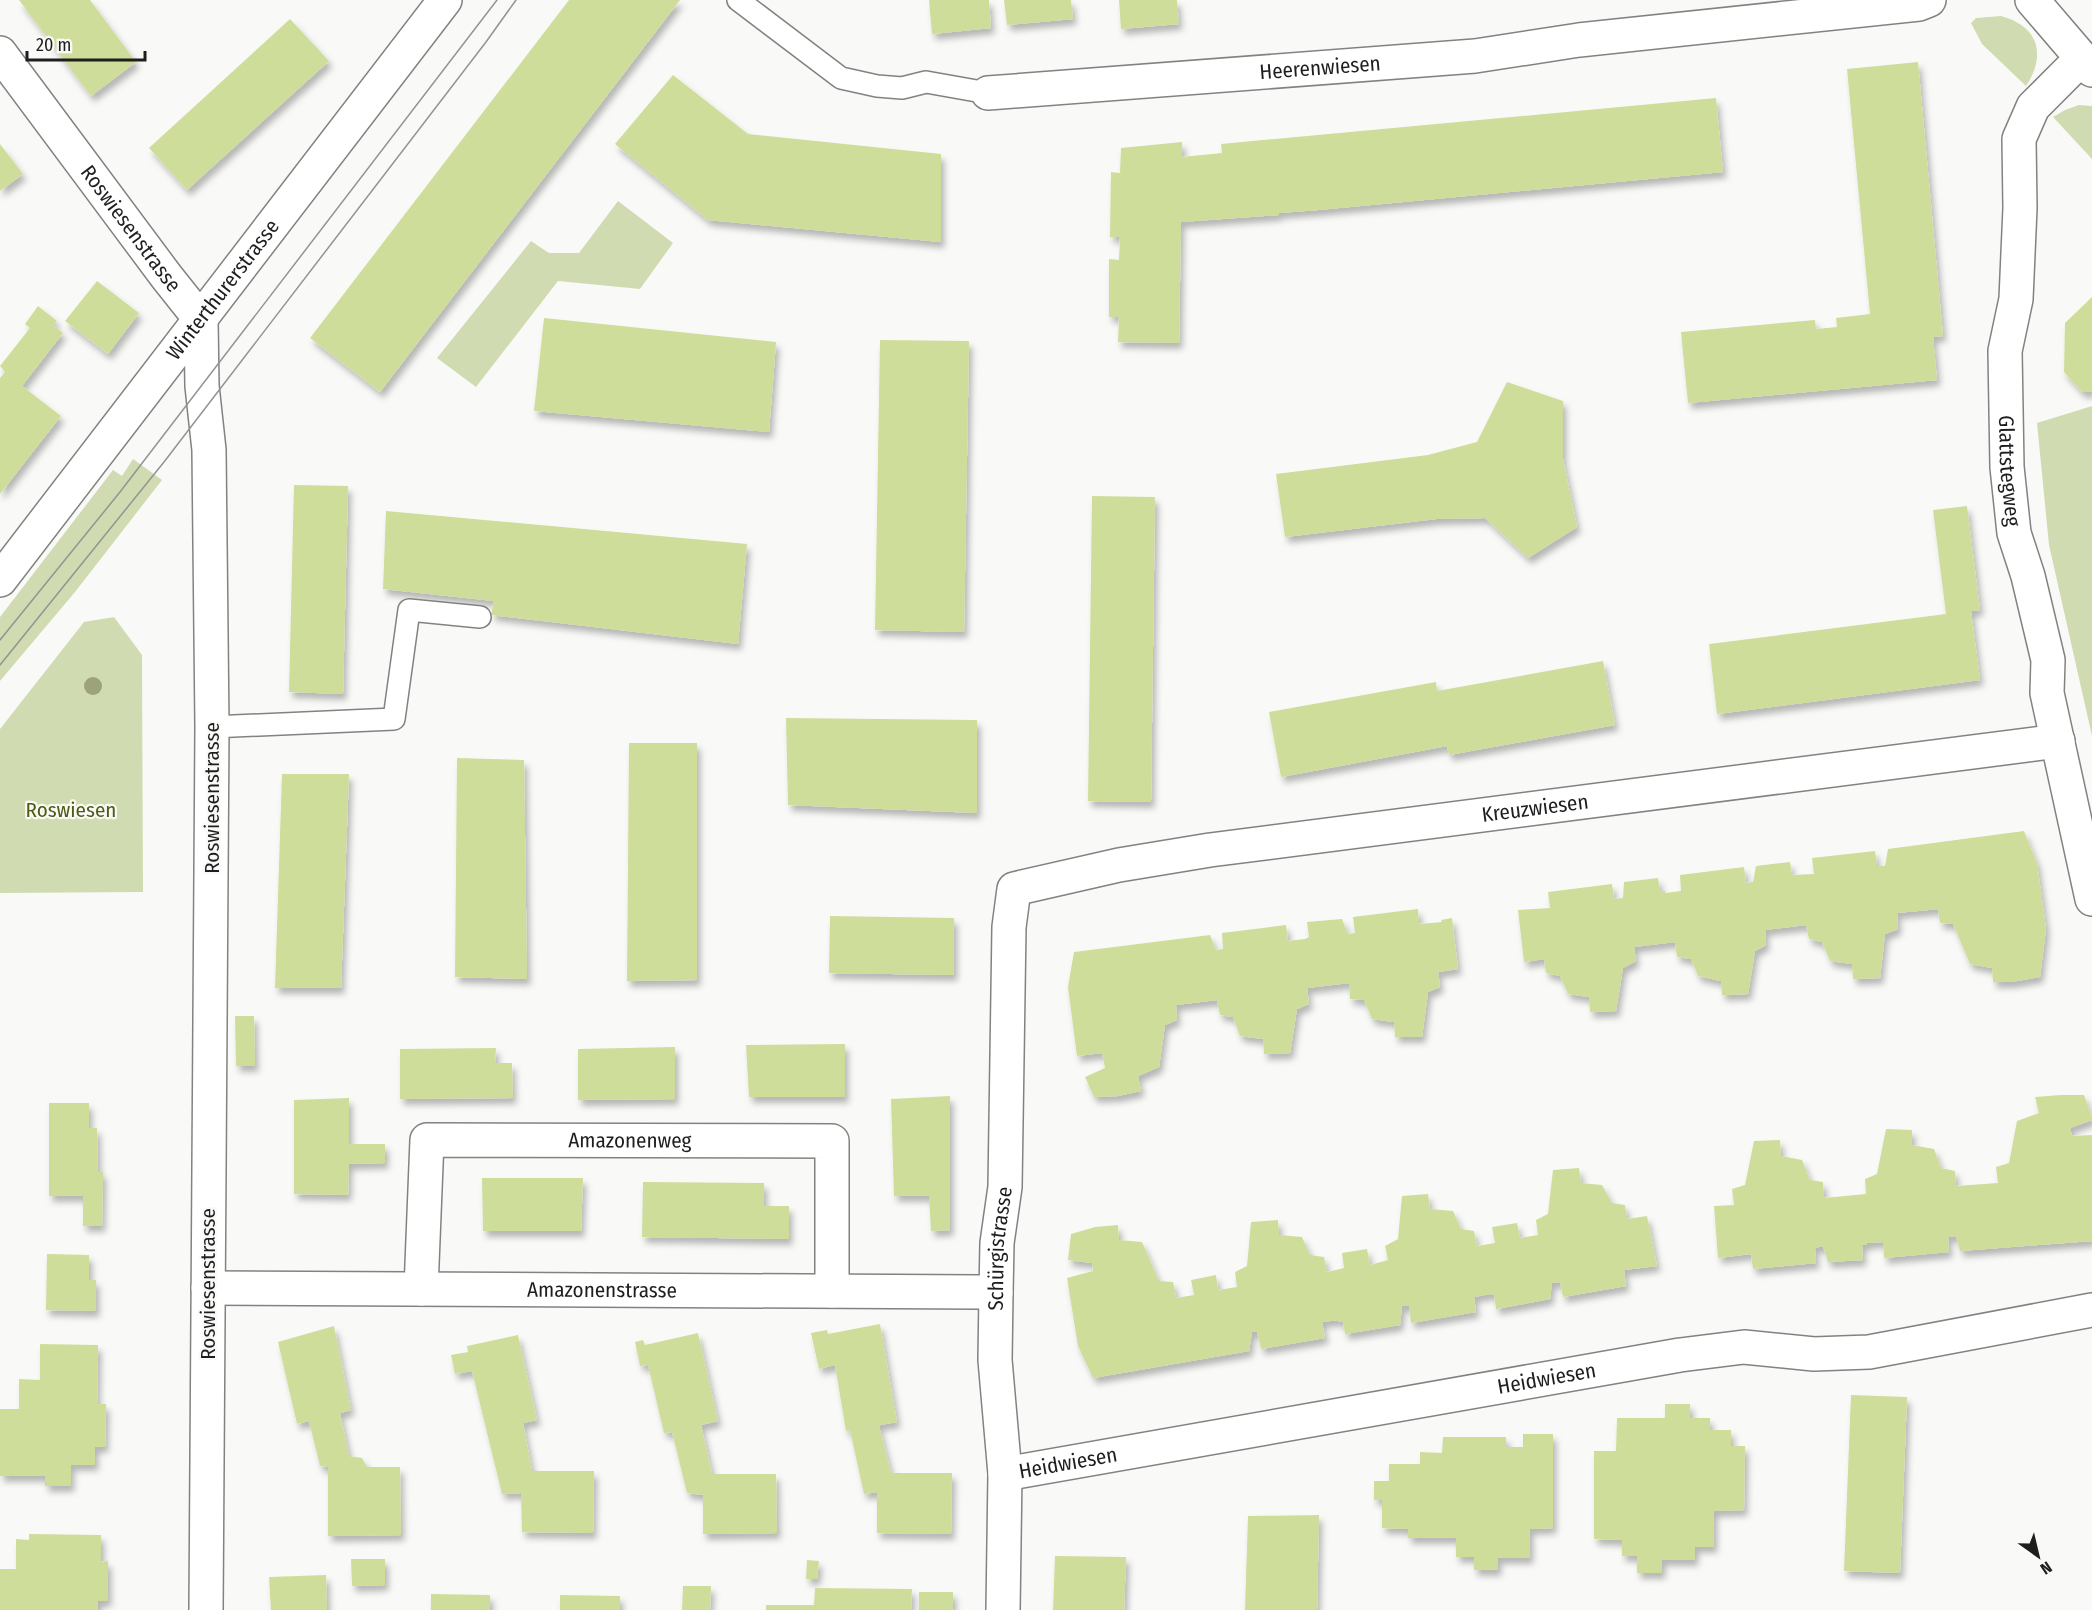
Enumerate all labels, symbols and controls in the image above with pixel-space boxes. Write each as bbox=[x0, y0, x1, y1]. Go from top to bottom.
scale bar bbox=[27, 24, 146, 62]
text: 20 m bbox=[36, 34, 71, 56]
street label: Heerenwiesen bbox=[1258, 50, 1382, 85]
street label: Roswiesenstrasse bbox=[75, 160, 187, 297]
street label: Winterthurerstrasse bbox=[161, 214, 285, 365]
street label: Glattstegweg bbox=[1993, 415, 2026, 528]
street label: Roswiesenstrasse bbox=[199, 722, 225, 874]
street label: Kreuzwiesen bbox=[1480, 788, 1590, 828]
park label: Roswiesen bbox=[26, 797, 116, 823]
street label: Amazonenweg bbox=[568, 1127, 692, 1154]
street label: Schürgistrasse bbox=[983, 1185, 1018, 1311]
street label: Roswiesenstrasse bbox=[195, 1208, 221, 1360]
street label: Amazonenstrasse bbox=[527, 1277, 677, 1303]
street label: Heidwiesen bbox=[1495, 1357, 1598, 1400]
street label: Heidwiesen bbox=[1017, 1441, 1119, 1484]
north arrow bbox=[2008, 1526, 2068, 1586]
text: N bbox=[2037, 1557, 2055, 1579]

